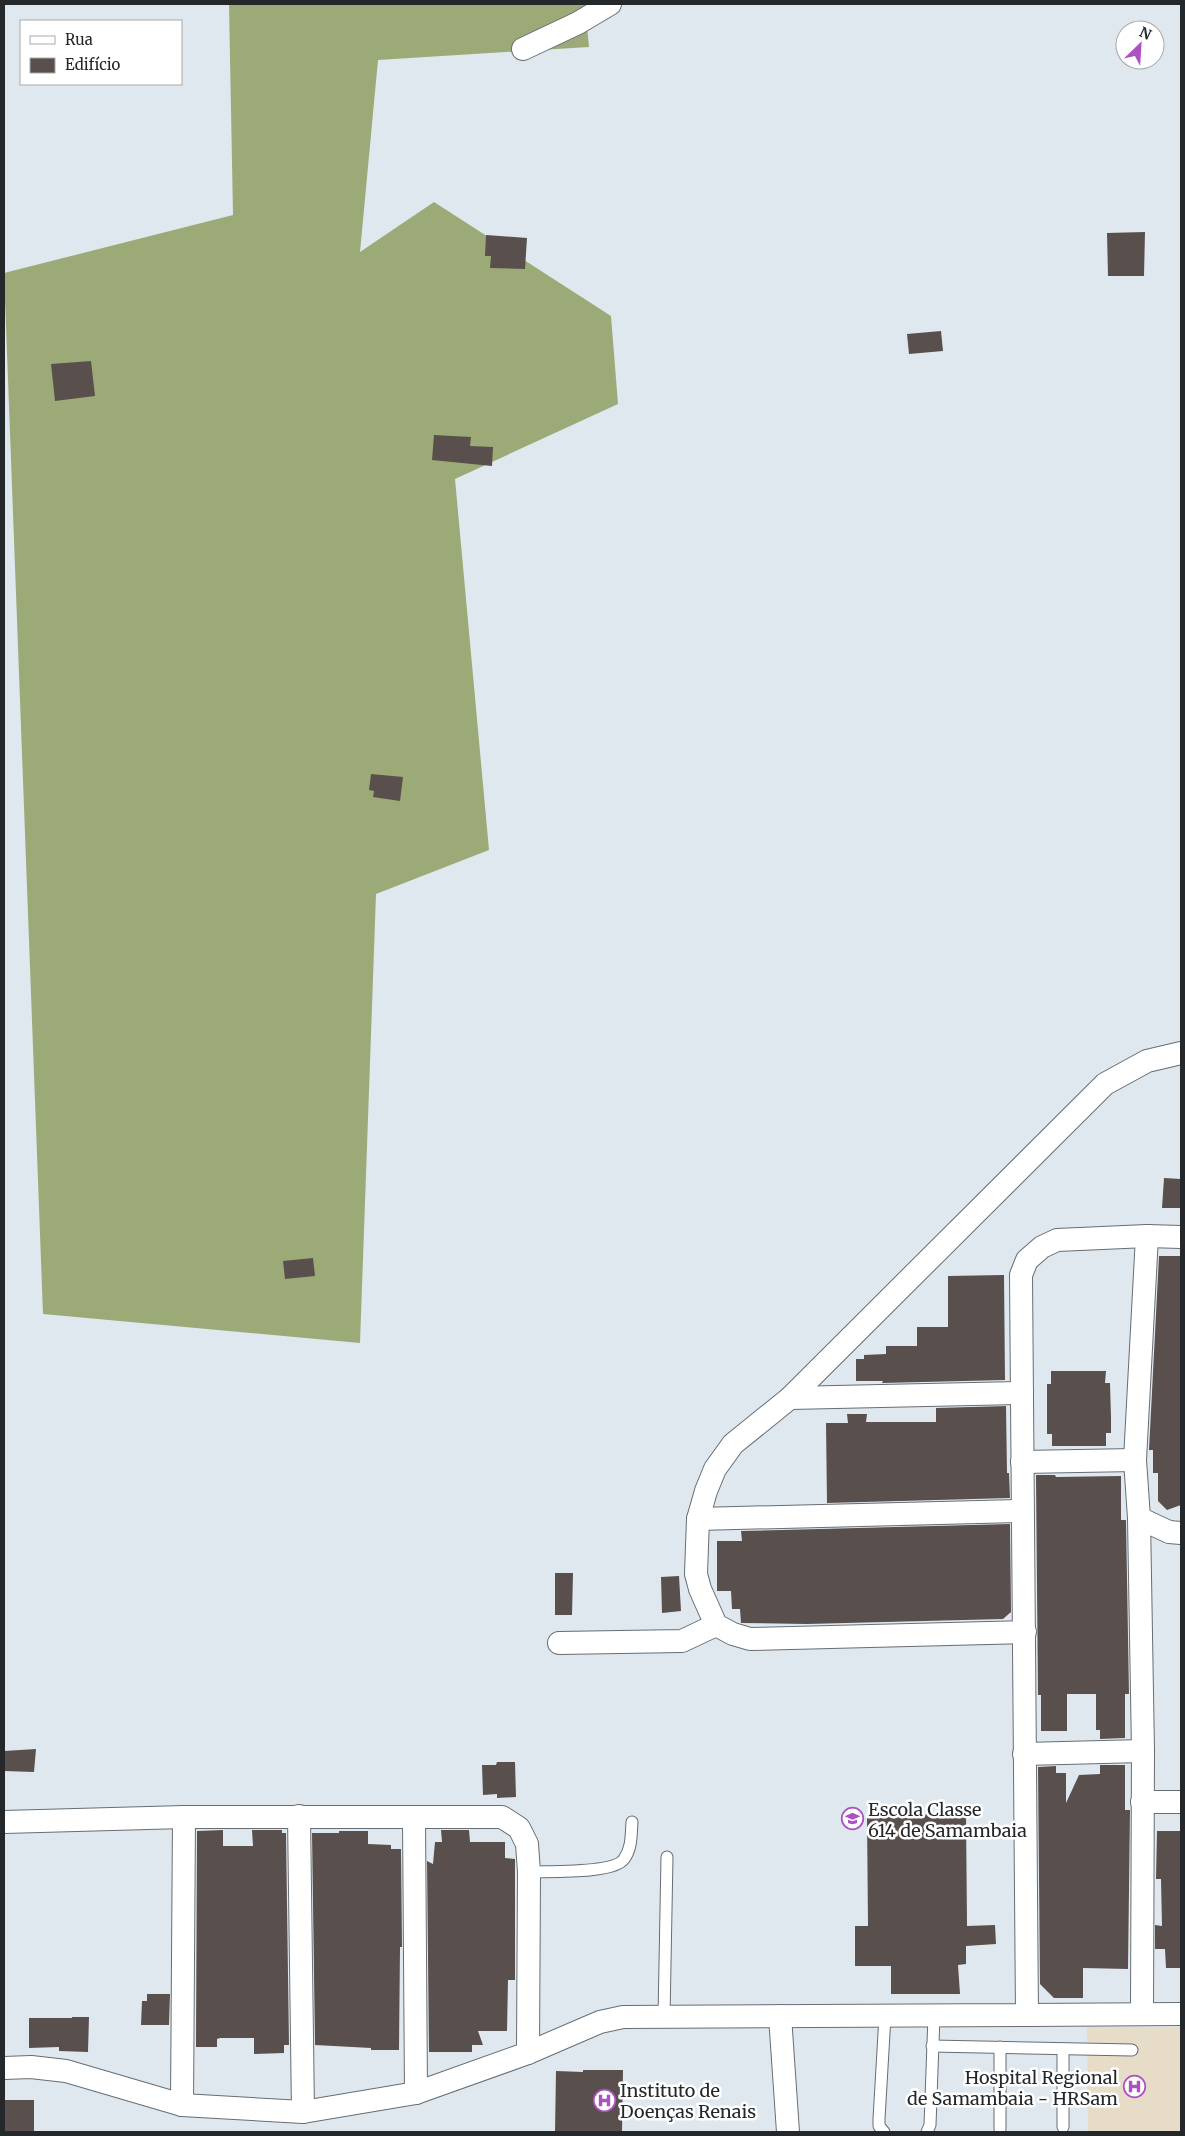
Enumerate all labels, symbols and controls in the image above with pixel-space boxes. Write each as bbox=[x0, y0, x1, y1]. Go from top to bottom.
legend bbox=[20, 20, 182, 85]
north arrow bbox=[1115, 20, 1165, 70]
text: N bbox=[1137, 23, 1154, 44]
text: Rua bbox=[65, 30, 93, 49]
text: Edifício bbox=[65, 55, 121, 74]
place label: Escola Classe 614 de Samambaia bbox=[868, 1798, 1027, 1842]
school or university icon: Escola Classe 614 de Samambaia bbox=[840, 1807, 864, 1831]
place label: Hospital Regional de Samambaia - HRSam bbox=[907, 2066, 1118, 2110]
hospital icon: Hospital Regional de Samambaia - HRSam bbox=[1122, 2075, 1146, 2099]
place label: Instituto de Doenças Renais bbox=[620, 2079, 756, 2123]
hospital icon: Instituto de Doenças Renais bbox=[592, 2088, 616, 2112]

